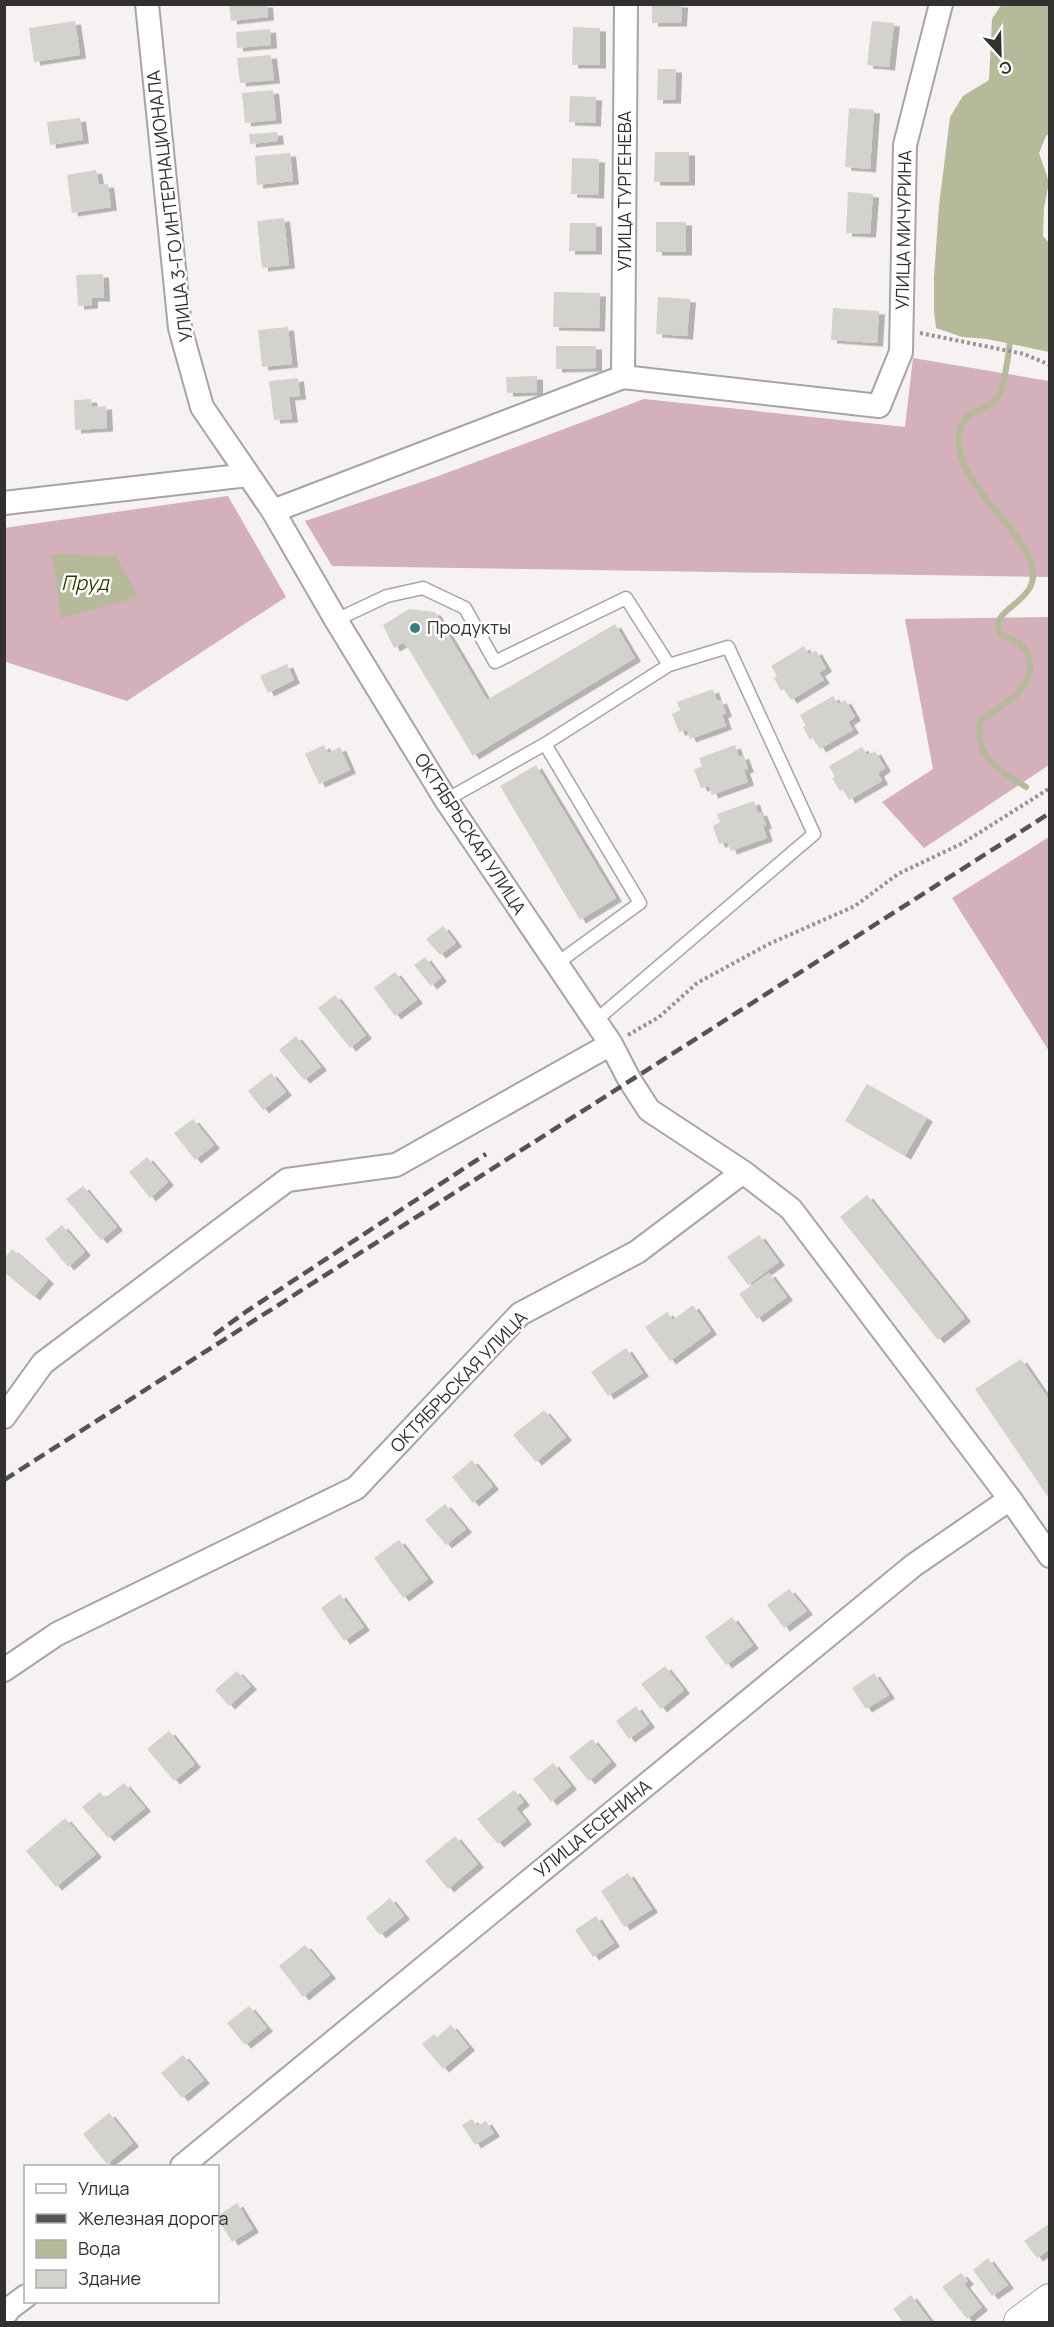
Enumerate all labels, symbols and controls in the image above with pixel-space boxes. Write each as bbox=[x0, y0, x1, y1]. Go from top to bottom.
north arrow bbox=[970, 24, 1030, 84]
text: С bbox=[996, 55, 1015, 80]
street label: УЛИЦА 3-ГО ИНТЕРНАЦИОНАЛА bbox=[140, 68, 198, 343]
street label: УЛИЦА ТУРГЕНЕВА bbox=[612, 110, 636, 271]
street label: УЛИЦА МИЧУРИНА bbox=[890, 149, 916, 310]
water label: Пруд bbox=[61, 569, 111, 596]
place label: Продукты bbox=[427, 615, 511, 639]
marker: Продукты bbox=[408, 621, 422, 635]
street label: ОКТЯБРЬСКАЯ УЛИЦА bbox=[410, 748, 532, 919]
street label: ОКТЯБРЬСКАЯ УЛИЦА bbox=[384, 1305, 533, 1457]
street label: УЛИЦА ЕСЕНИНА bbox=[529, 1773, 656, 1883]
legend bbox=[24, 2165, 219, 2303]
text: Улица bbox=[78, 2176, 130, 2200]
text: Железная дорога bbox=[78, 2206, 229, 2230]
text: Вода bbox=[78, 2236, 120, 2260]
text: Здание bbox=[78, 2266, 141, 2290]

